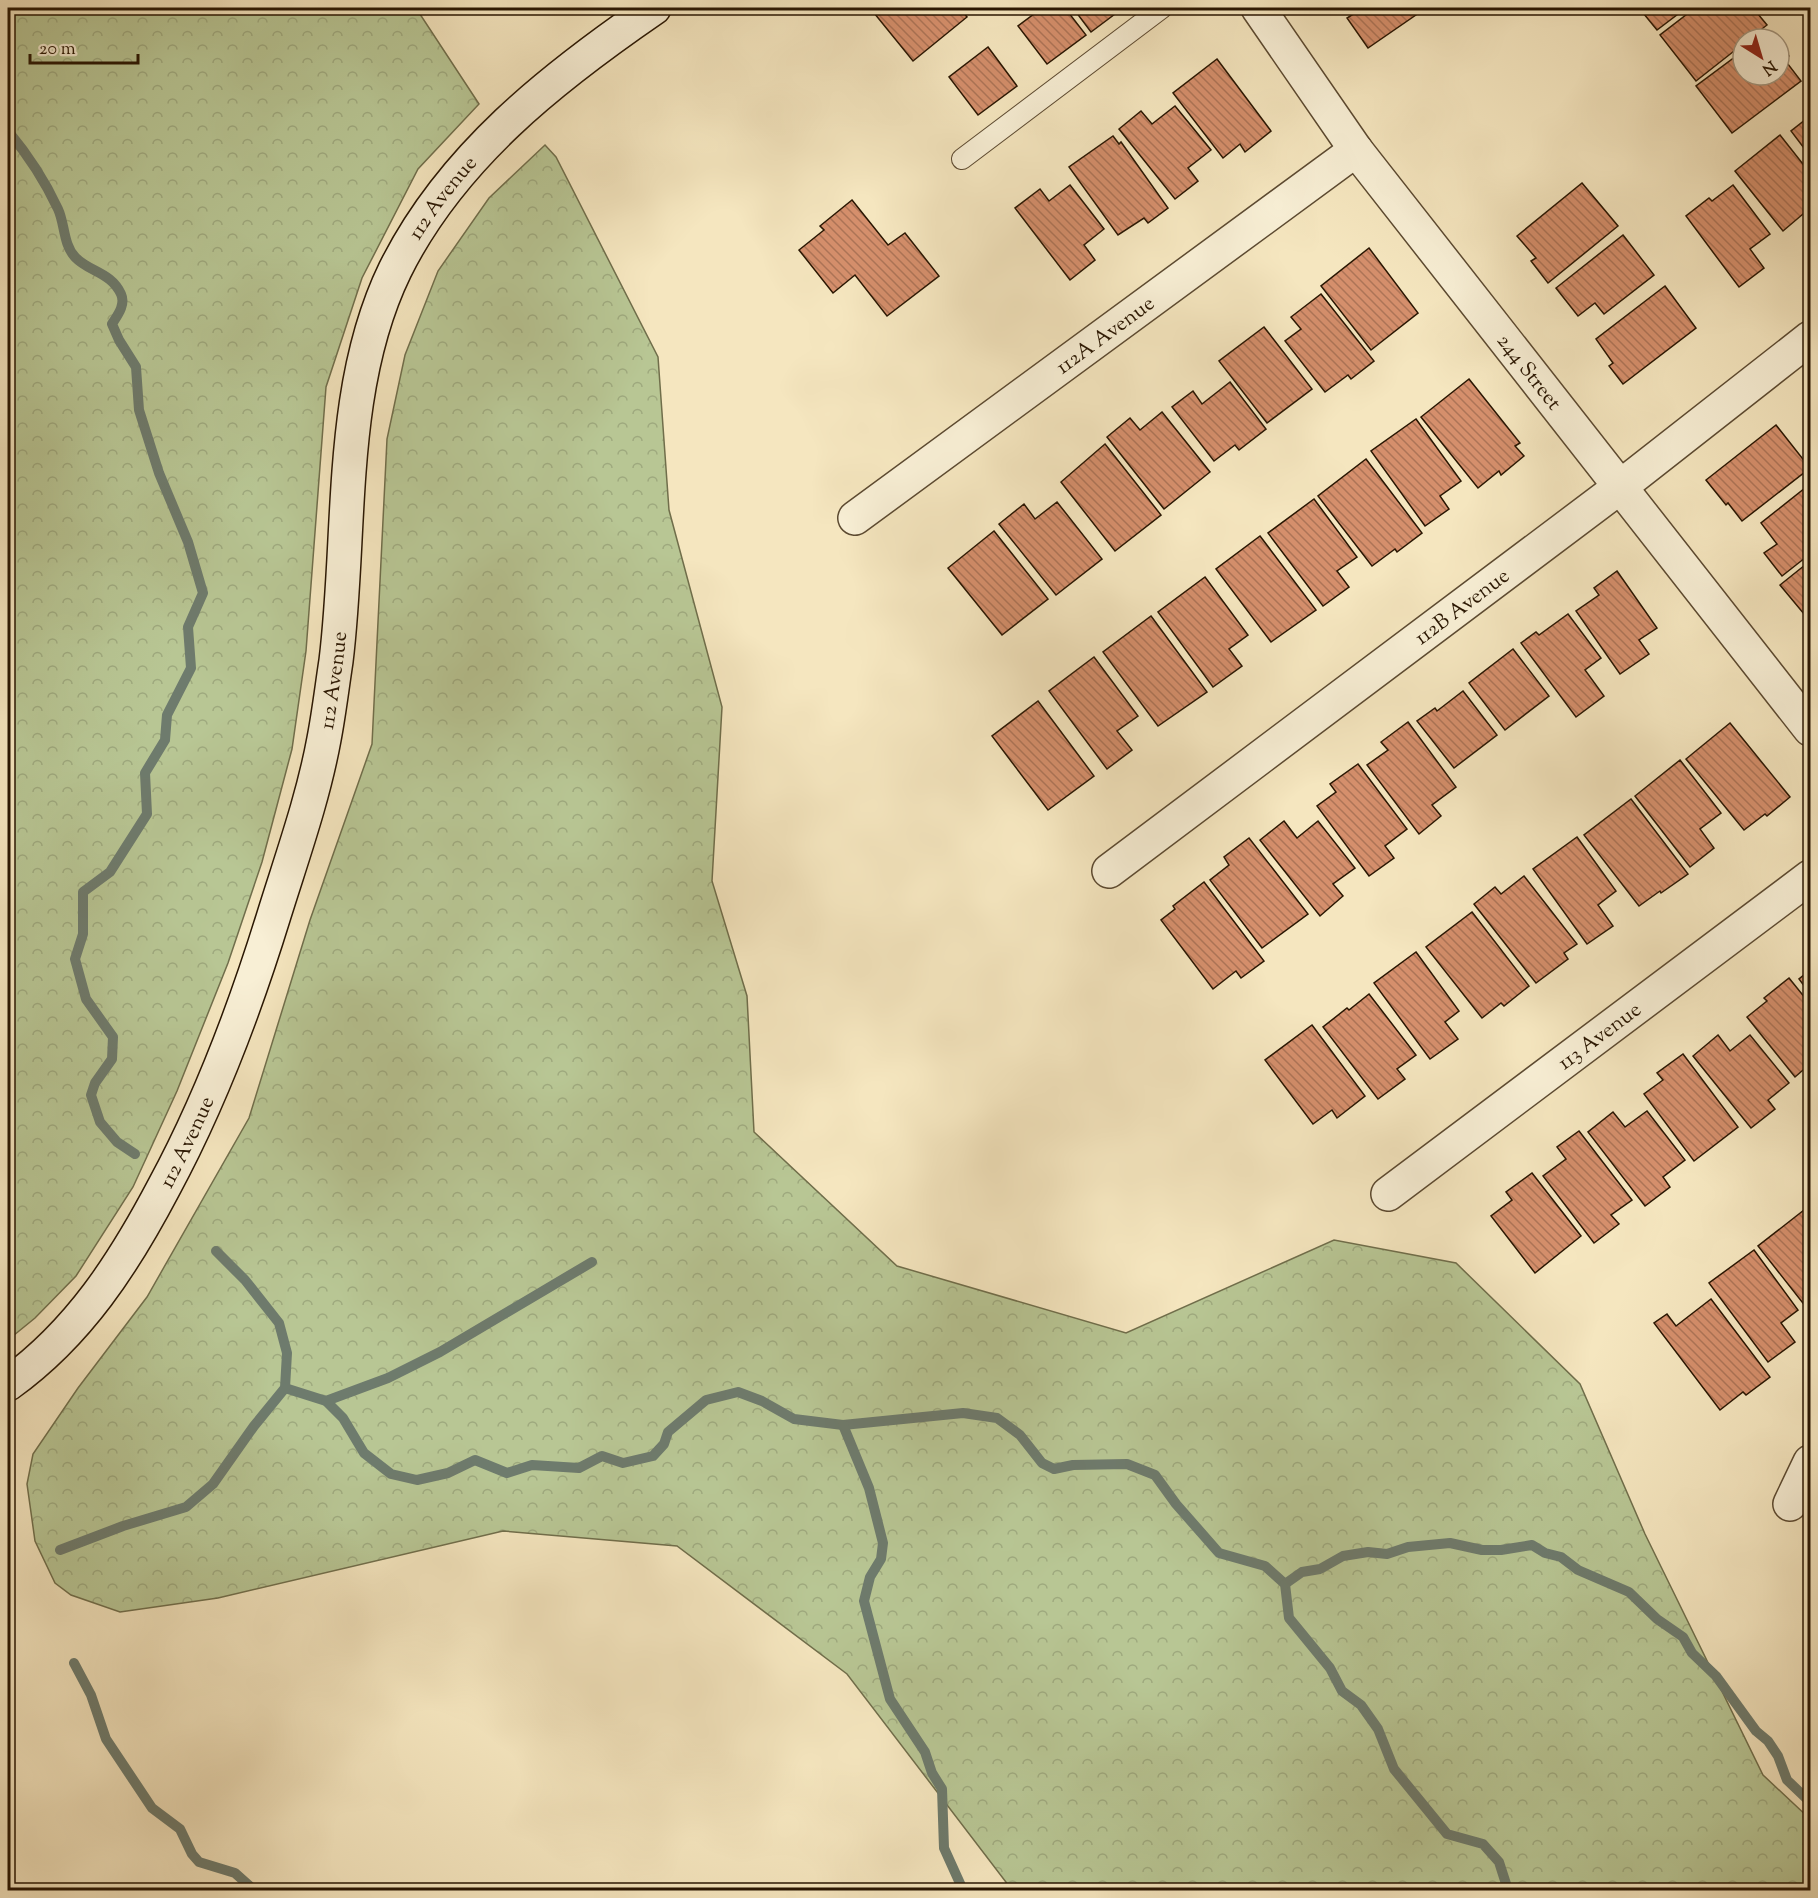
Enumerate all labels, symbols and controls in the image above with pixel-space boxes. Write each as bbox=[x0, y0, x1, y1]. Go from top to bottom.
scale bar bbox=[30, 27, 138, 65]
north arrow bbox=[1731, 27, 1791, 87]
text: 20 m bbox=[39, 37, 76, 63]
text: N bbox=[1756, 54, 1781, 80]
street label: 112 Avenue bbox=[402, 150, 485, 246]
street label: 112A Avenue bbox=[1050, 290, 1162, 382]
street label: 244 Street bbox=[1489, 328, 1568, 417]
street label: 112B Avenue bbox=[1409, 562, 1517, 653]
street label: 112 Avenue bbox=[313, 630, 356, 732]
street label: 113 Avenue bbox=[1552, 996, 1648, 1078]
street label: 112 Avenue bbox=[153, 1092, 223, 1194]

